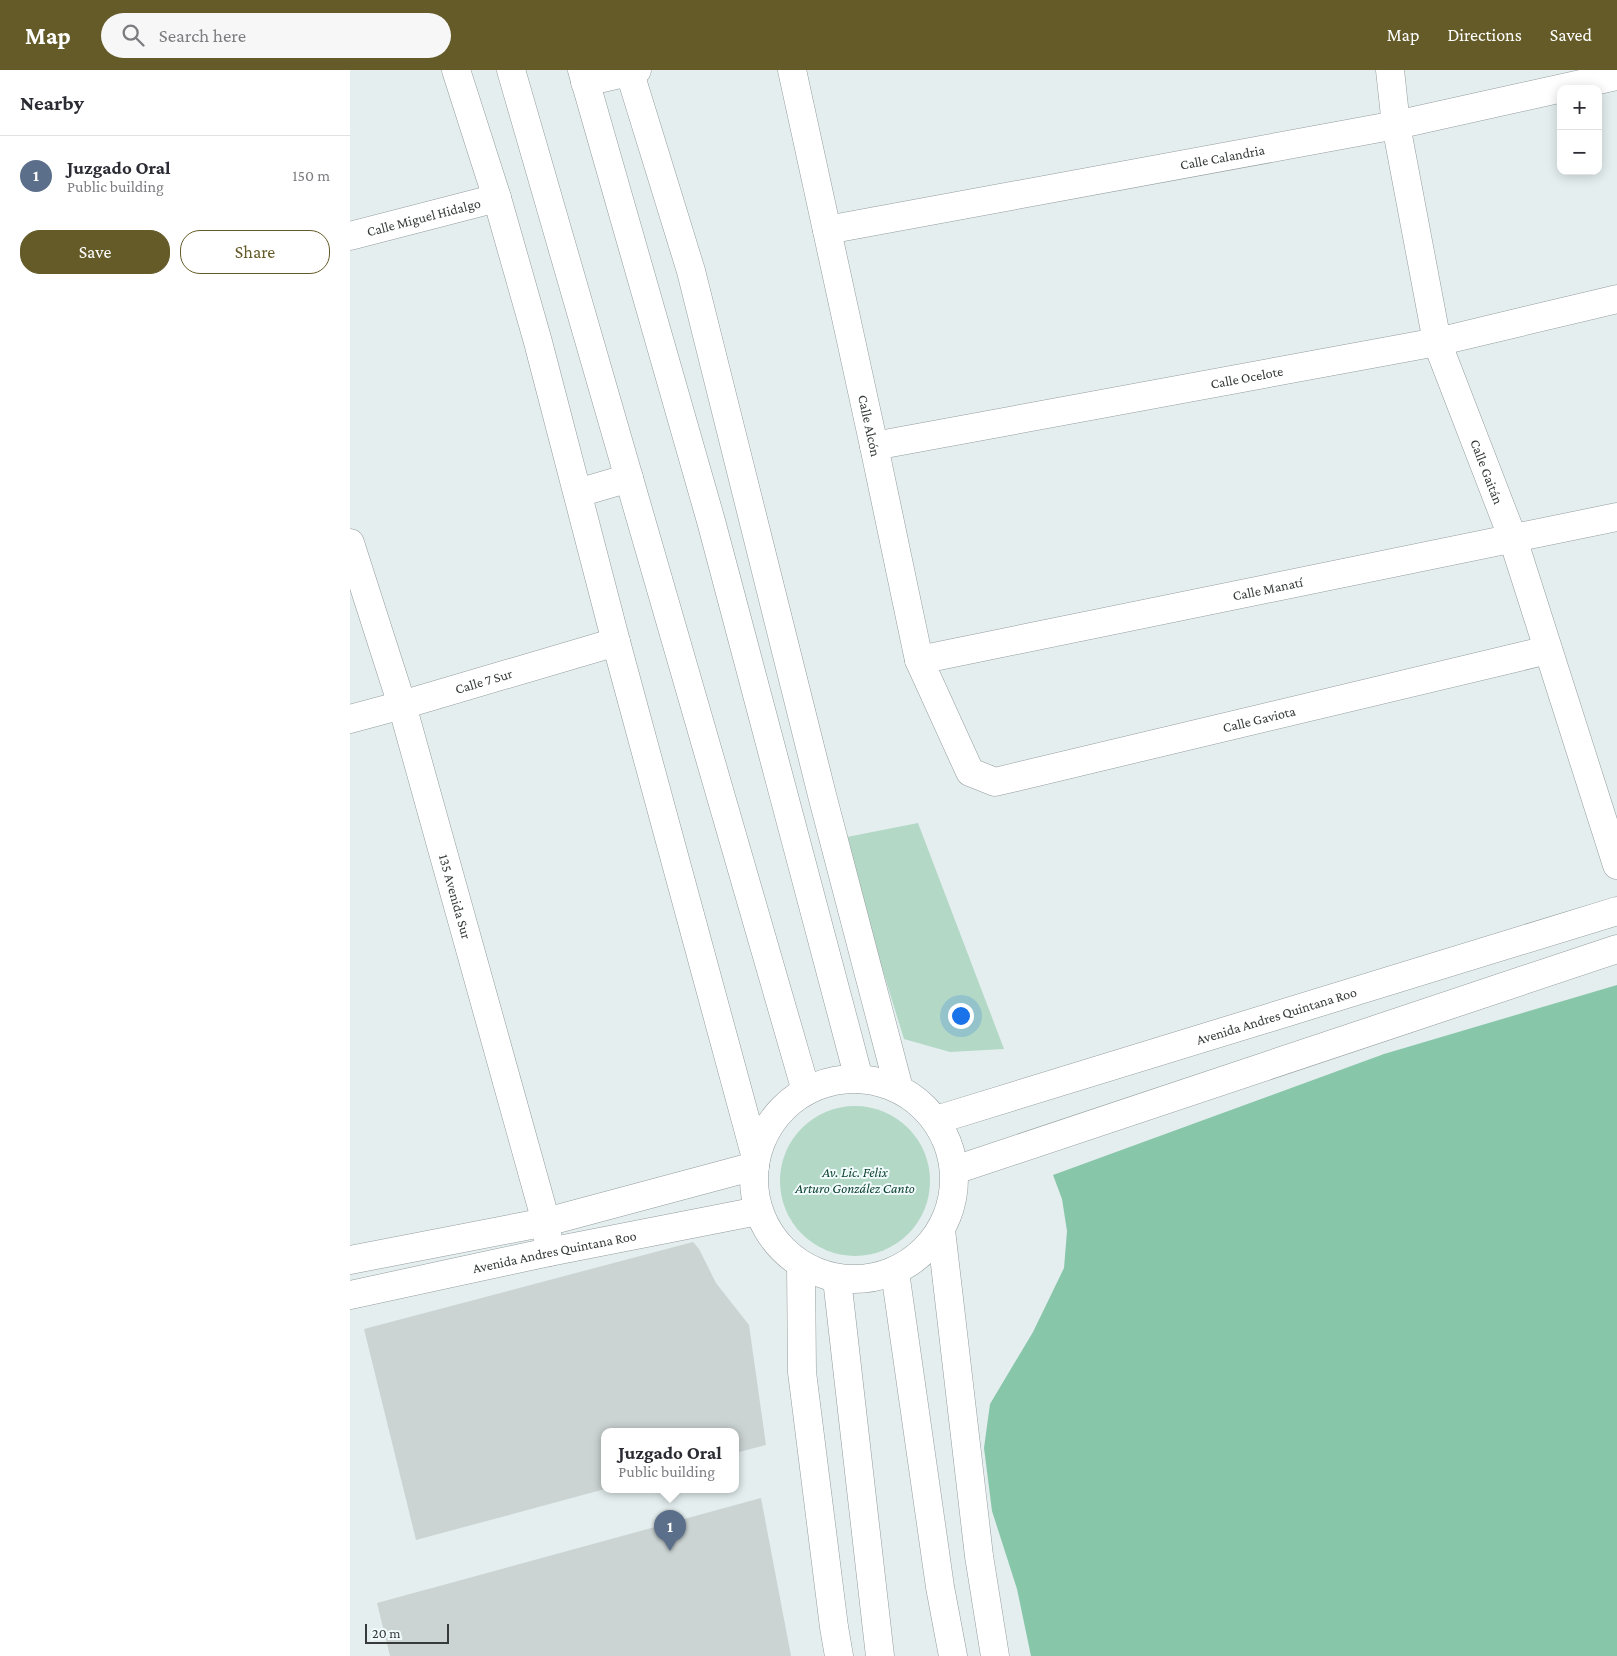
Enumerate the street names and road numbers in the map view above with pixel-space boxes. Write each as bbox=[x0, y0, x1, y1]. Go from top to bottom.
street label: Calle Calandria bbox=[1179, 141, 1266, 173]
street label: Calle Miguel Hidalgo bbox=[365, 195, 482, 239]
street label: Calle Ocelote bbox=[1209, 363, 1284, 392]
street label: Calle Alcón bbox=[855, 393, 884, 458]
street label: Calle Gaitán bbox=[1467, 437, 1507, 507]
street label: Calle Manatí bbox=[1231, 573, 1305, 604]
street label: Calle 7 Sur bbox=[453, 665, 514, 697]
street label: Calle Gaviota bbox=[1221, 702, 1298, 735]
street label: 135 Avenida Sur bbox=[436, 852, 475, 941]
street label: Avenida Andres Quintana Roo bbox=[1194, 983, 1359, 1048]
street label: Avenida Andres Quintana Roo bbox=[471, 1227, 638, 1276]

